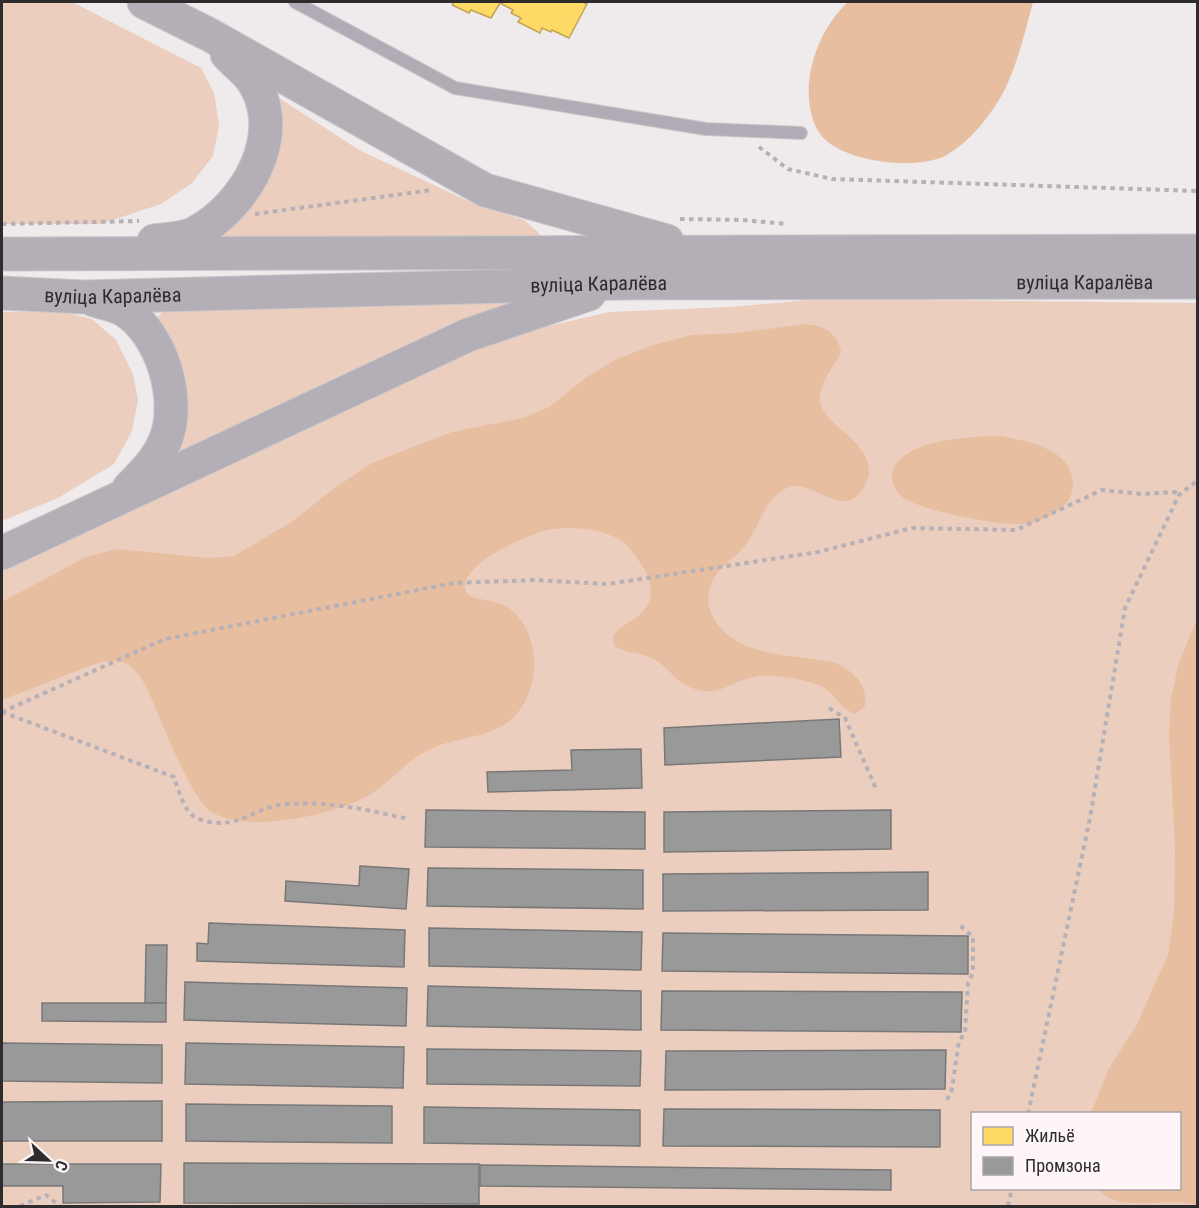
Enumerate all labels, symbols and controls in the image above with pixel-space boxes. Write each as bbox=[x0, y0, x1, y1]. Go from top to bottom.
street label: вуліца Каралёва bbox=[1016, 270, 1153, 294]
street label: вуліца Каралёва bbox=[530, 271, 667, 297]
street label: вуліца Каралёва bbox=[44, 282, 182, 309]
legend bbox=[971, 1112, 1181, 1190]
text: Жильё bbox=[1025, 1125, 1075, 1146]
north arrow bbox=[18, 1130, 78, 1190]
text: Промзона bbox=[1025, 1155, 1101, 1176]
text: С bbox=[51, 1158, 72, 1173]

